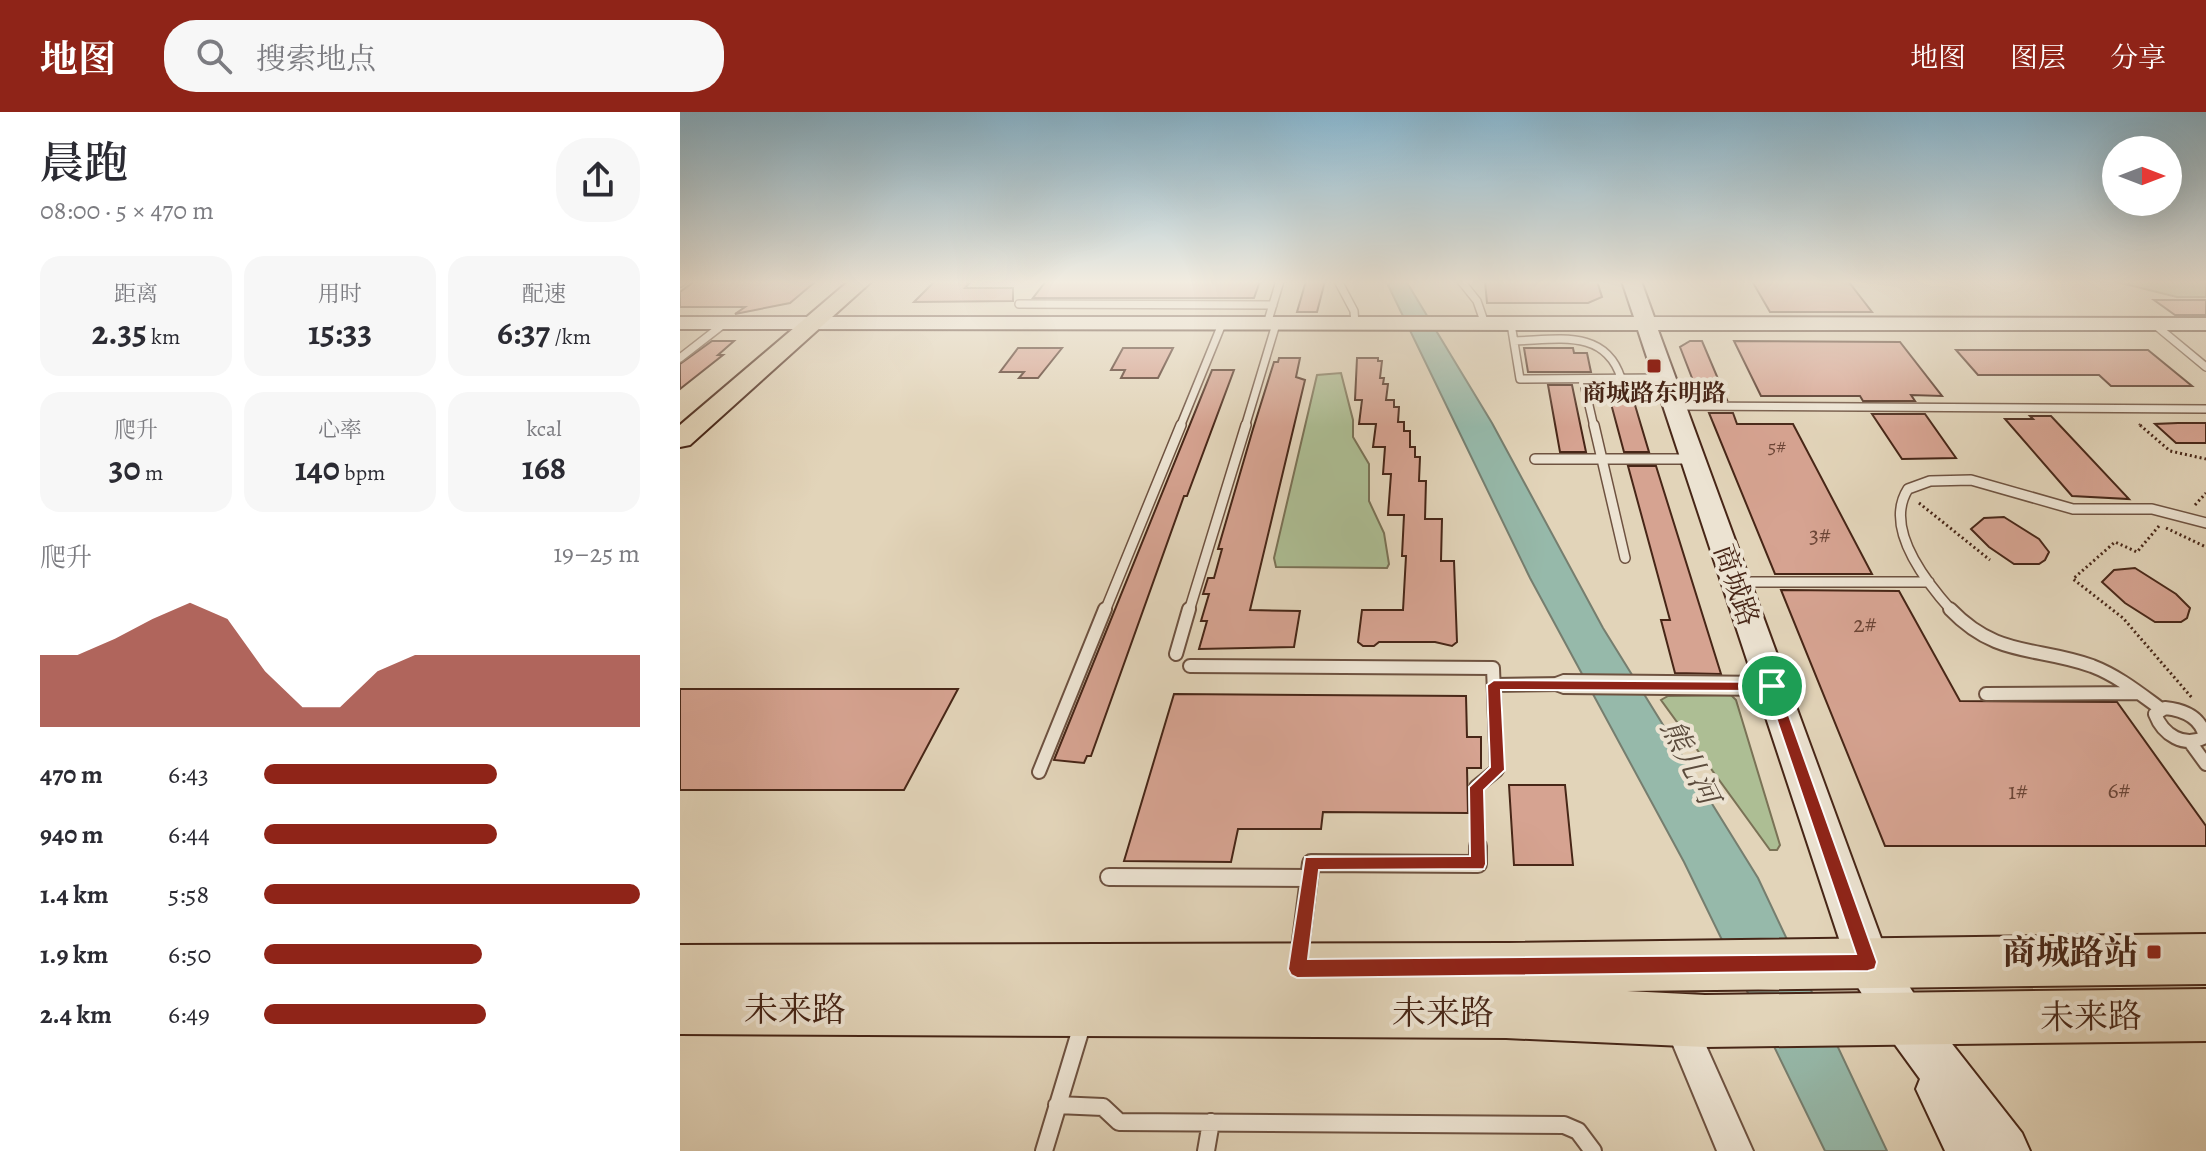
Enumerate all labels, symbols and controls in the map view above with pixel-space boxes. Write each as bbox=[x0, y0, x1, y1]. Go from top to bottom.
search box bbox=[164, 20, 724, 92]
text: 地图 bbox=[40, 33, 116, 85]
icon: search bbox=[192, 34, 236, 78]
text: 搜索地点 bbox=[256, 39, 376, 79]
text: 地图 bbox=[1910, 39, 1966, 77]
text: 图层 bbox=[2010, 39, 2066, 77]
text: 分享 bbox=[2110, 39, 2166, 77]
text: 晨跑 bbox=[40, 133, 128, 193]
north arrow bbox=[2102, 136, 2182, 216]
map controls bbox=[2102, 136, 2182, 216]
button: share bbox=[556, 138, 640, 222]
text: 08:00 · 5 × 470 m bbox=[40, 193, 214, 228]
text: 距离 bbox=[114, 279, 158, 309]
text: 用时 bbox=[318, 279, 362, 309]
text: 配速 bbox=[522, 279, 566, 309]
text: 2.35 bbox=[92, 309, 147, 356]
text: 15:33 bbox=[308, 309, 372, 356]
text: 6:37 bbox=[497, 309, 550, 356]
text: km bbox=[147, 322, 180, 352]
text: /km bbox=[550, 322, 591, 352]
marker: 商城路东明路 bbox=[1645, 357, 1663, 375]
place label: 商城路东明路 bbox=[1582, 377, 1726, 409]
text: kcal bbox=[526, 414, 562, 444]
text: 爬升 bbox=[114, 415, 158, 445]
text: 心率 bbox=[318, 415, 362, 445]
house number: 5# bbox=[1768, 433, 1786, 460]
text: 168 bbox=[522, 444, 566, 491]
text: 30 bbox=[109, 445, 141, 492]
text: 140 bbox=[295, 445, 340, 492]
text: m bbox=[141, 458, 163, 488]
text: bpm bbox=[340, 458, 385, 488]
house number: 3# bbox=[1809, 519, 1831, 551]
text: 19–25 m bbox=[553, 536, 640, 571]
street label: 商城路 bbox=[1704, 539, 1768, 631]
text: 爬升 bbox=[40, 540, 92, 575]
house number: 2# bbox=[1853, 608, 1877, 640]
pin bbox=[1738, 652, 1806, 720]
icon: arrive bbox=[1750, 664, 1794, 708]
water label: 熊儿河 bbox=[1652, 713, 1731, 816]
text: 470 m bbox=[40, 757, 103, 792]
text: 6:43 bbox=[168, 757, 209, 792]
house number: 6# bbox=[2107, 774, 2131, 806]
house number: 1# bbox=[2008, 775, 2028, 807]
text: 940 m bbox=[40, 817, 104, 852]
text: 6:44 bbox=[168, 817, 210, 852]
text: 1.4 km bbox=[40, 877, 108, 912]
text: 5:58 bbox=[168, 877, 209, 912]
place label: 商城路站 bbox=[2002, 929, 2138, 976]
text: 1.9 km bbox=[40, 937, 108, 972]
text: 6:50 bbox=[168, 937, 211, 972]
marker: 商城路站 bbox=[2145, 943, 2163, 961]
street label: 未来路 bbox=[744, 986, 846, 1033]
street label: 未来路 bbox=[1392, 989, 1494, 1036]
street label: 未来路 bbox=[2040, 992, 2142, 1041]
text: 2.4 km bbox=[40, 997, 112, 1032]
text: 6:49 bbox=[168, 997, 210, 1032]

